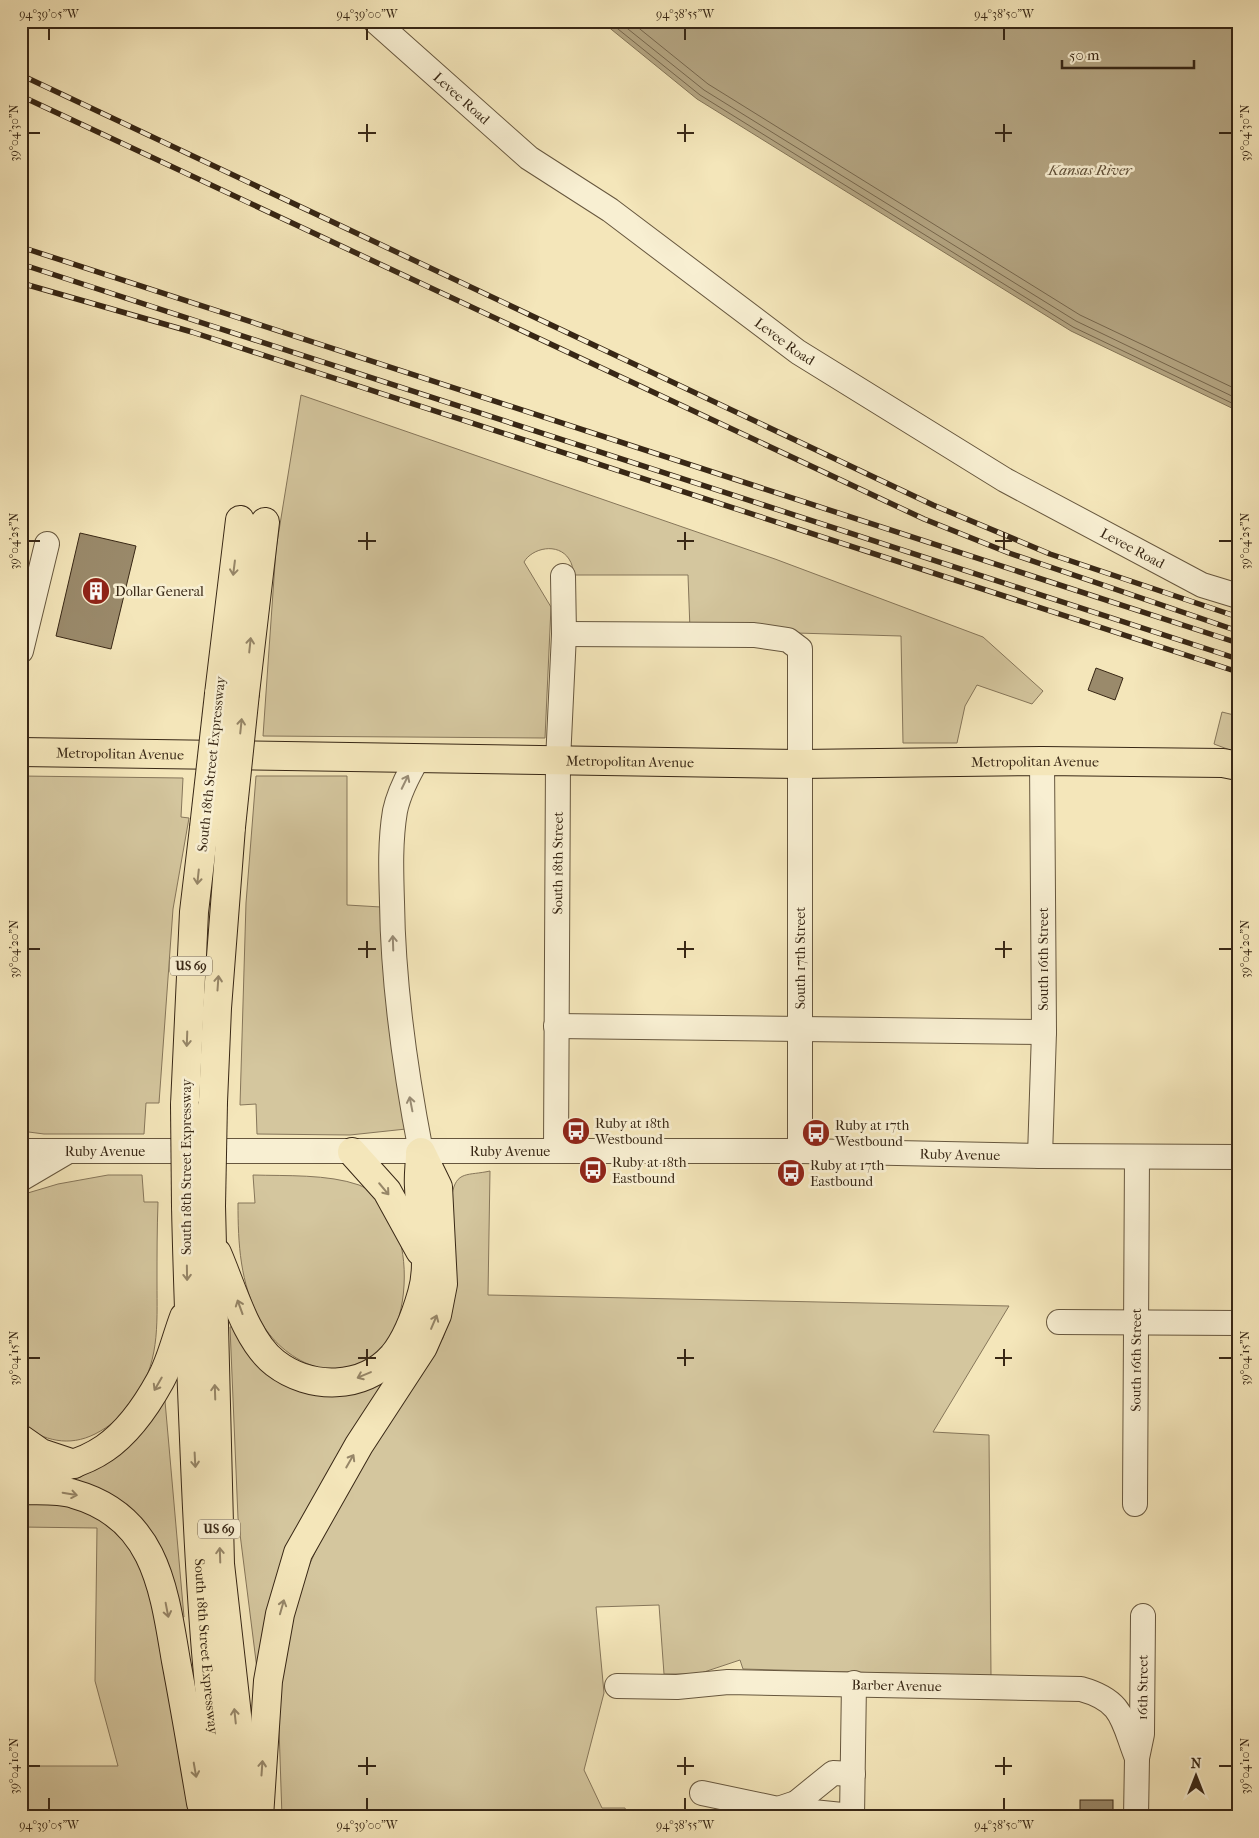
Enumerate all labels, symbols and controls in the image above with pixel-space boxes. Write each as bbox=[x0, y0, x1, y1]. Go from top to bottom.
text: 94°39'05"W bbox=[19, 7, 80, 21]
text: 94°39'00"W bbox=[336, 7, 399, 21]
text: 94°38'55"W bbox=[656, 7, 715, 21]
text: 94°38'50"W bbox=[974, 7, 1035, 21]
scale bar bbox=[1062, 38, 1194, 70]
text: 50 m bbox=[1069, 46, 1100, 64]
street label: Levee Road bbox=[429, 69, 493, 128]
text: 39°04'30"N bbox=[7, 104, 21, 162]
text: 39°04'30"N bbox=[1238, 104, 1252, 162]
water label: Kansas River bbox=[1047, 161, 1133, 179]
street label: Levee Road bbox=[751, 314, 818, 369]
text: 39°04'25"N bbox=[7, 513, 21, 569]
text: 39°04'25"N bbox=[1238, 513, 1252, 569]
street label: Levee Road bbox=[1097, 524, 1168, 573]
one-way arrow bbox=[229, 560, 239, 576]
building icon: Dollar General bbox=[81, 576, 111, 606]
place label: Dollar General bbox=[115, 583, 204, 600]
one-way arrow bbox=[245, 637, 255, 653]
street label: South 18th Street Expressway bbox=[194, 675, 229, 853]
one-way arrow bbox=[237, 718, 246, 734]
street label: Metropolitan Avenue bbox=[56, 745, 184, 764]
street label: Metropolitan Avenue bbox=[566, 752, 694, 771]
street label: Metropolitan Avenue bbox=[971, 753, 1099, 771]
one-way arrow bbox=[401, 775, 410, 790]
street label: South 18th Street bbox=[549, 812, 567, 915]
one-way arrow bbox=[193, 868, 203, 884]
street label: South 17th Street bbox=[792, 907, 809, 1009]
street label: South 16th Street bbox=[1035, 907, 1052, 1011]
text: 39°04'20"N bbox=[7, 920, 21, 978]
text: 39°04'20"N bbox=[1238, 920, 1252, 978]
one-way arrow bbox=[388, 935, 397, 951]
road number: US 69 bbox=[170, 956, 212, 976]
one-way arrow bbox=[214, 976, 223, 992]
one-way arrow bbox=[182, 1030, 191, 1046]
street label: South 18th Street Expressway bbox=[178, 1078, 195, 1255]
one-way arrow bbox=[406, 1096, 416, 1112]
place label: Ruby at 18th Westbound bbox=[594, 1115, 670, 1148]
bus stop icon: Ruby at 18th Westbound bbox=[561, 1116, 591, 1146]
place label: Ruby at 17th Westbound bbox=[834, 1117, 909, 1150]
bus stop icon: Ruby at 17th Westbound bbox=[801, 1118, 831, 1148]
street label: Ruby Avenue bbox=[65, 1143, 145, 1160]
street label: Ruby Avenue bbox=[470, 1143, 550, 1160]
street label: Ruby Avenue bbox=[920, 1145, 1000, 1164]
place label: Ruby at 18th Eastbound bbox=[612, 1154, 687, 1187]
bus stop icon: Ruby at 18th Eastbound bbox=[578, 1155, 608, 1185]
place label: Ruby at 17th Eastbound bbox=[810, 1157, 884, 1190]
bus stop icon: Ruby at 17th Eastbound bbox=[776, 1158, 806, 1188]
one-way arrow bbox=[378, 1182, 389, 1195]
one-way arrow bbox=[182, 1264, 192, 1280]
one-way arrow bbox=[235, 1299, 244, 1315]
street label: South 16th Street bbox=[1128, 1308, 1145, 1412]
one-way arrow bbox=[429, 1315, 439, 1330]
text: 39°04'15"N bbox=[7, 1331, 21, 1385]
text: 39°04'15"N bbox=[1238, 1331, 1252, 1385]
one-way arrow bbox=[357, 1370, 372, 1380]
one-way arrow bbox=[152, 1376, 162, 1391]
one-way arrow bbox=[211, 1384, 220, 1400]
one-way arrow bbox=[190, 1451, 200, 1467]
one-way arrow bbox=[345, 1454, 355, 1468]
one-way arrow bbox=[61, 1489, 77, 1499]
road number: US 69 bbox=[198, 1520, 240, 1538]
one-way arrow bbox=[215, 1547, 225, 1563]
street label: South 18th Street Expressway bbox=[191, 1558, 222, 1736]
one-way arrow bbox=[277, 1600, 287, 1616]
one-way arrow bbox=[163, 1602, 173, 1618]
street label: 16th Street bbox=[1134, 1655, 1152, 1720]
street label: Barber Avenue bbox=[852, 1676, 942, 1695]
one-way arrow bbox=[231, 1709, 240, 1725]
text: 39°04'10"N bbox=[7, 1738, 21, 1794]
text: 39°04'10"N bbox=[1238, 1738, 1252, 1794]
north arrow bbox=[1172, 1750, 1222, 1800]
text: N bbox=[1191, 1755, 1202, 1772]
one-way arrow bbox=[258, 1760, 267, 1776]
one-way arrow bbox=[191, 1762, 201, 1778]
text: 94°39'05"W bbox=[19, 1818, 80, 1832]
text: 94°39'00"W bbox=[336, 1818, 399, 1832]
text: 94°38'55"W bbox=[656, 1818, 715, 1832]
text: 94°38'50"W bbox=[974, 1818, 1035, 1832]

